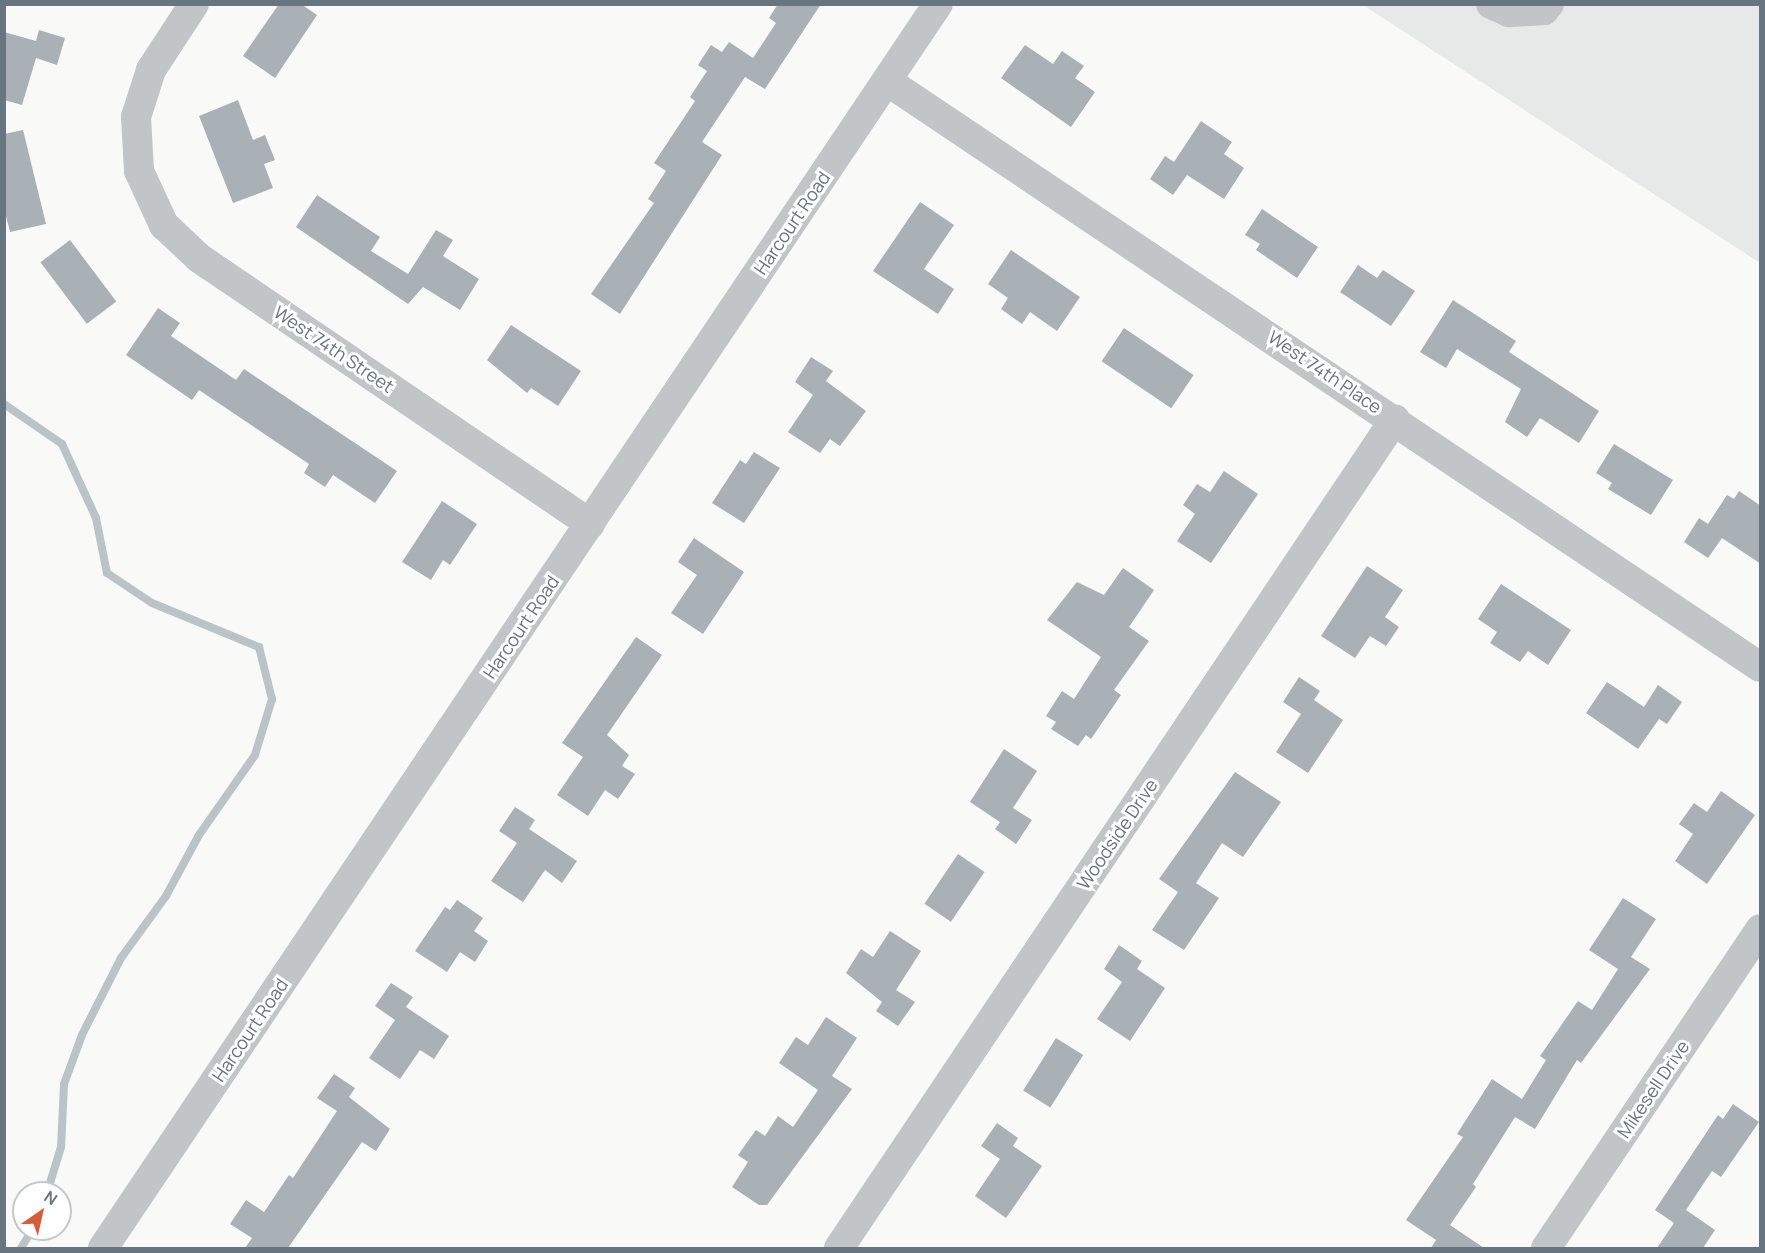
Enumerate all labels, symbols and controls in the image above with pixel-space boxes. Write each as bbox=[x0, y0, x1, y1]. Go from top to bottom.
street label: Harcourt Road bbox=[750, 167, 834, 279]
street label: West 74th Street bbox=[270, 301, 398, 397]
street label: West 74th Place bbox=[1264, 326, 1386, 418]
street label: Harcourt Road bbox=[479, 571, 563, 683]
street label: Woodside Drive bbox=[1072, 775, 1162, 893]
street label: Harcourt Road bbox=[208, 974, 292, 1086]
street label: Mikesell Drive bbox=[1613, 1036, 1693, 1142]
north arrow bbox=[12, 1181, 72, 1241]
text: N bbox=[40, 1185, 62, 1210]

